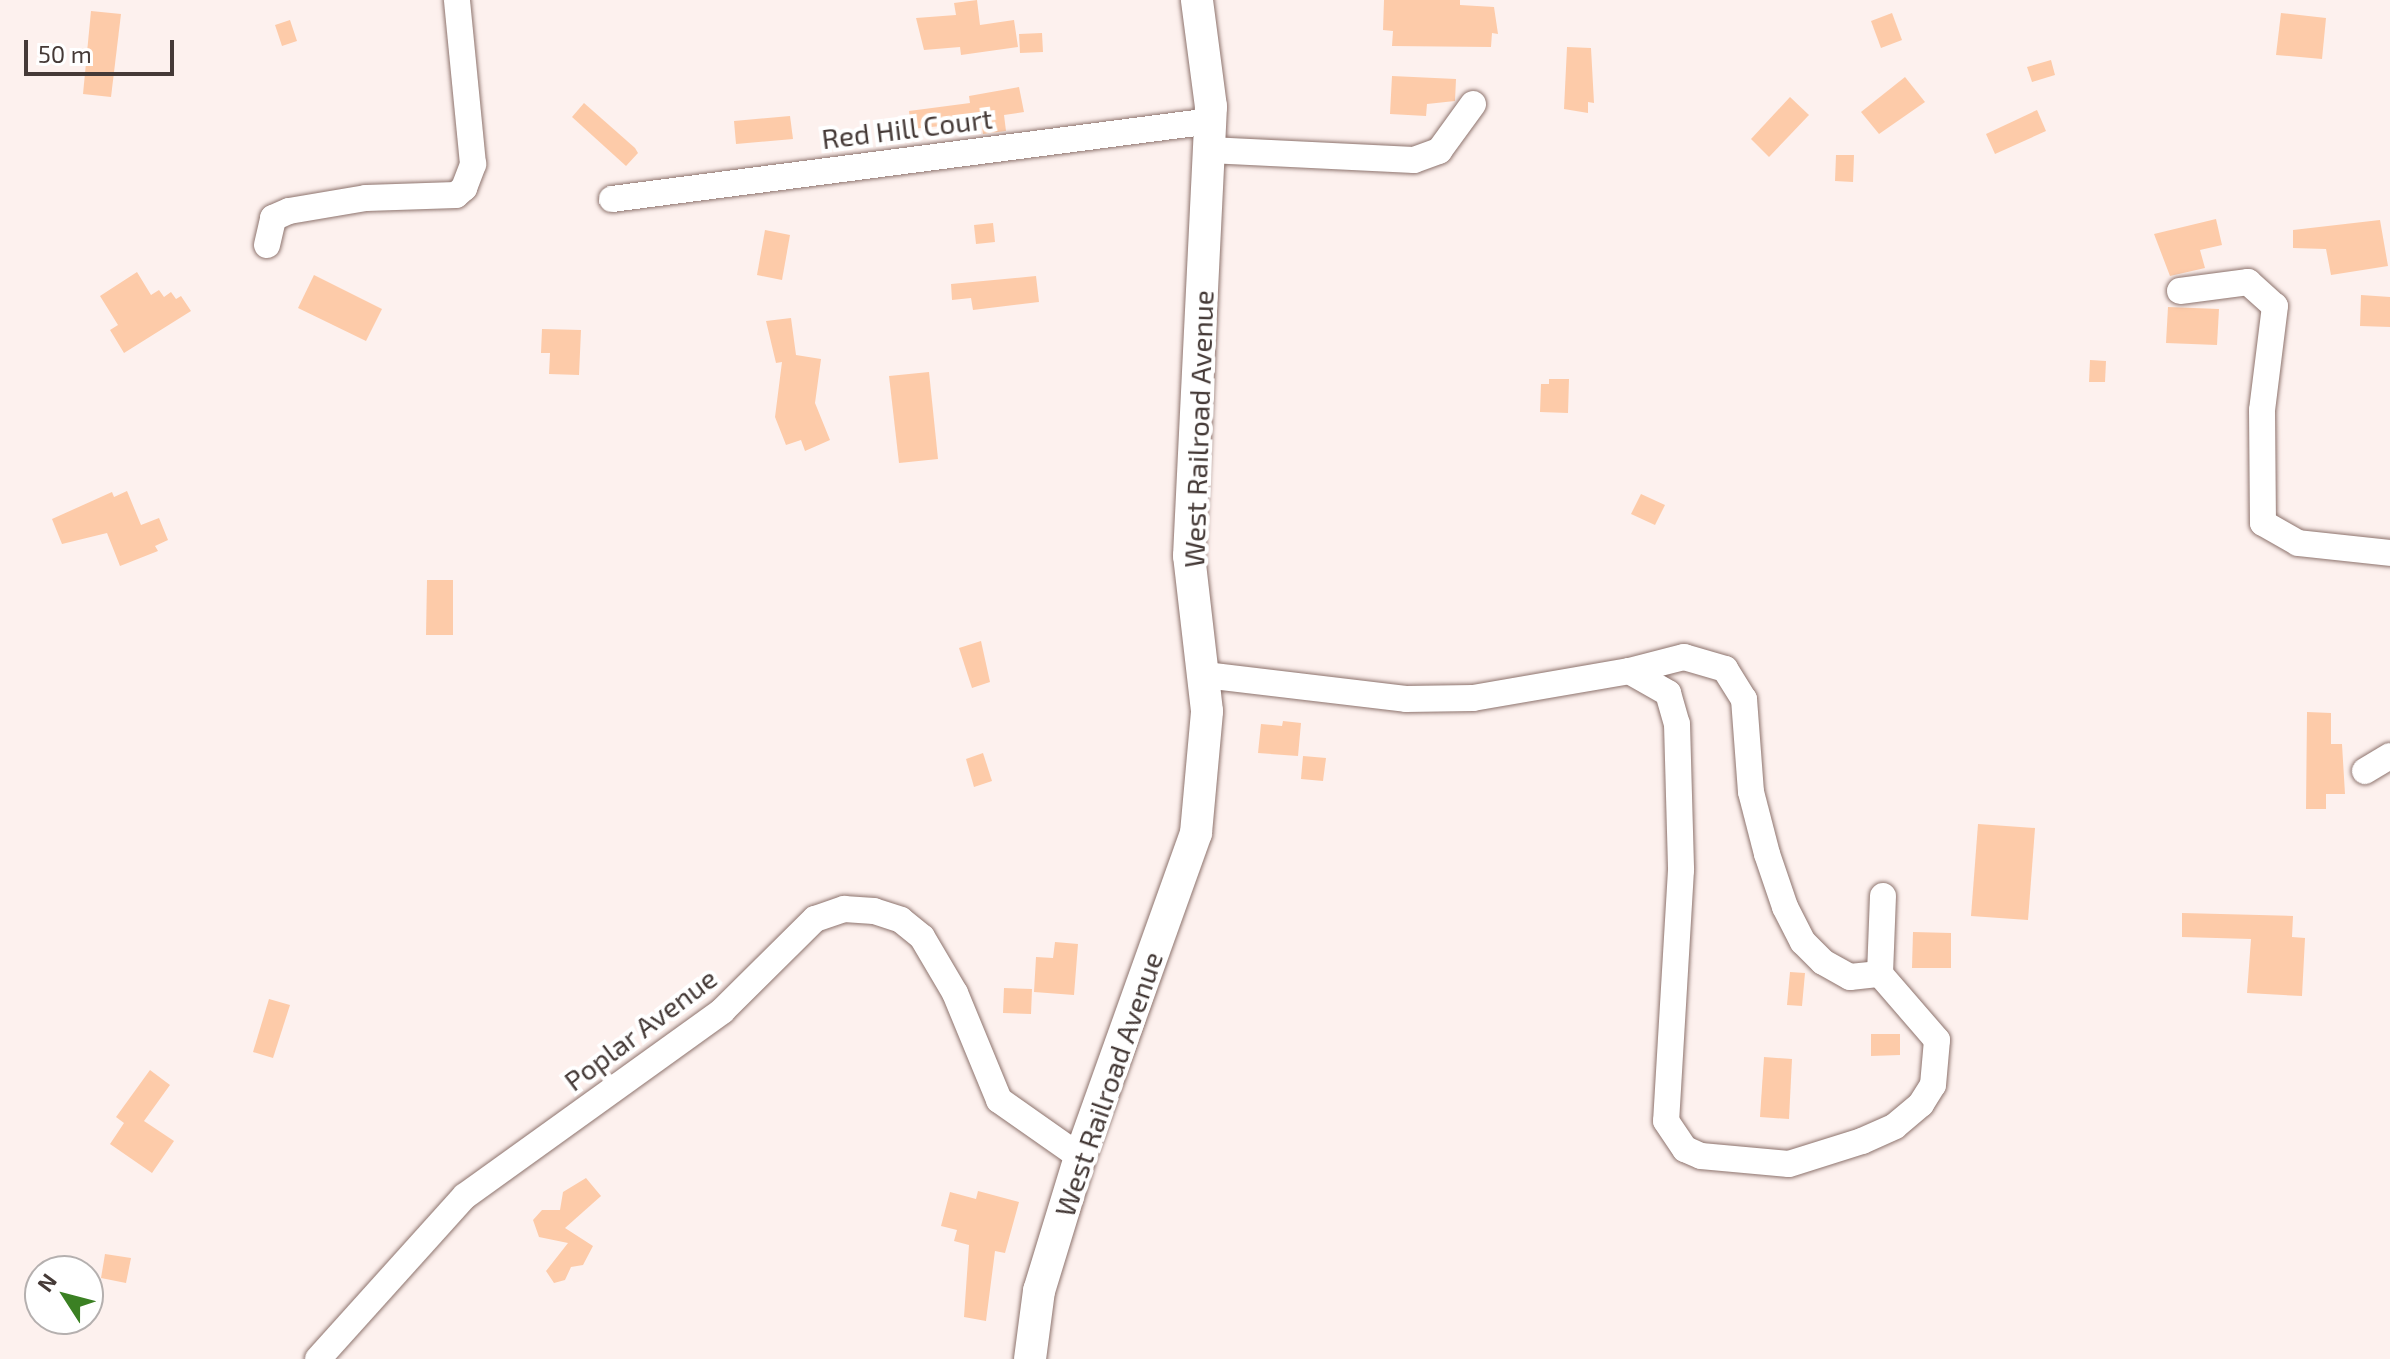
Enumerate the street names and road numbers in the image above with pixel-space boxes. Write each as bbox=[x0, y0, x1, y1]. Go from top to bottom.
street label: Red Hill Court bbox=[819, 101, 995, 155]
street label: West Railroad Avenue bbox=[1176, 289, 1220, 569]
street label: West Railroad Avenue bbox=[1047, 947, 1169, 1221]
street label: Poplar Avenue bbox=[557, 960, 723, 1098]

